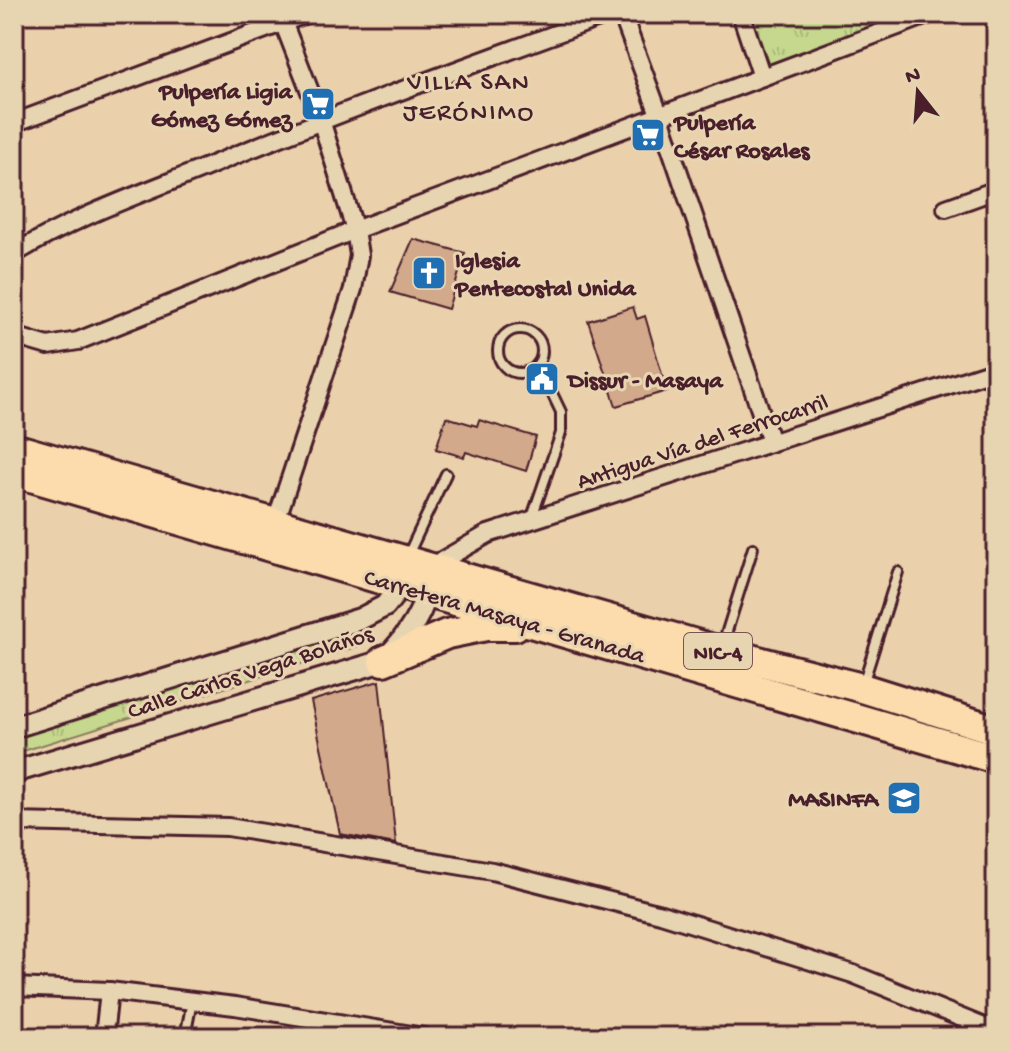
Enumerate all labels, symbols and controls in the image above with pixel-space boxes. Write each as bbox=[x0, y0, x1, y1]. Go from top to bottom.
north arrow bbox=[878, 52, 958, 132]
text: N bbox=[903, 62, 924, 91]
district label: VILLA SAN JERÓNIMO bbox=[403, 69, 535, 130]
place label: Pulpería Ligia Gómez Gómez bbox=[151, 79, 294, 136]
supermarket icon: Pulpería Ligia Gómez Gómez bbox=[299, 85, 337, 123]
place label: Pulpería César Rosales bbox=[672, 110, 811, 167]
supermarket icon: Pulpería César Rosales bbox=[629, 116, 667, 154]
place label: Iglesia Pentecostal Unida bbox=[453, 248, 637, 305]
church icon: Iglesia Pentecostal Unida bbox=[410, 254, 448, 292]
public building icon: Dissur - Masaya bbox=[523, 360, 561, 398]
place label: Dissur - Masaya bbox=[566, 368, 724, 397]
street label: Antigua Vía del Ferrocarril bbox=[574, 389, 832, 498]
street label: Carretera Masaya - Granada bbox=[360, 564, 648, 673]
street label: Calle Carlos Vega Bolaños bbox=[125, 621, 379, 728]
road number: NIC-4 bbox=[684, 633, 752, 669]
school or university icon: MASINFA bbox=[885, 779, 923, 817]
place label: MASINFA bbox=[788, 787, 880, 816]

